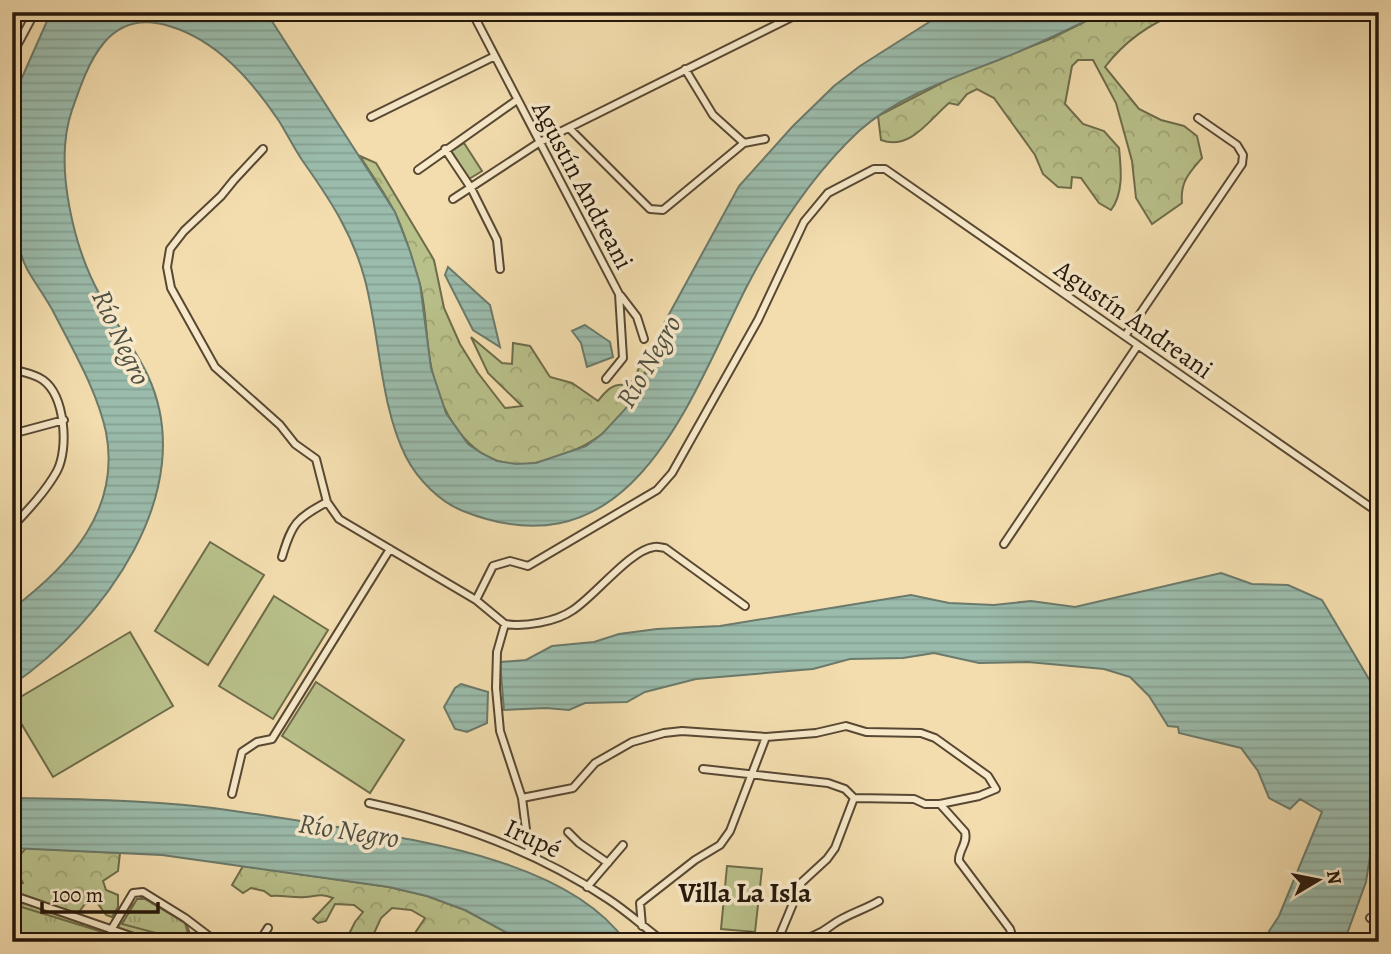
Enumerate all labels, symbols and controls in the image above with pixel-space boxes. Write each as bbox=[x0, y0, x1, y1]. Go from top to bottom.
street label: Agustín Andreani bbox=[523, 94, 642, 276]
street label: Agustín Andreani bbox=[1047, 251, 1220, 387]
water label: Río Negro bbox=[82, 283, 160, 391]
water label: Río Negro bbox=[607, 308, 691, 415]
water label: Río Negro bbox=[296, 804, 402, 858]
street label: Irupé bbox=[499, 810, 567, 867]
north arrow bbox=[1282, 846, 1352, 916]
text: N bbox=[1320, 868, 1348, 886]
scale bar bbox=[42, 870, 158, 914]
district label: Villa La Isla bbox=[678, 874, 812, 912]
text: 100 m bbox=[52, 881, 103, 909]

